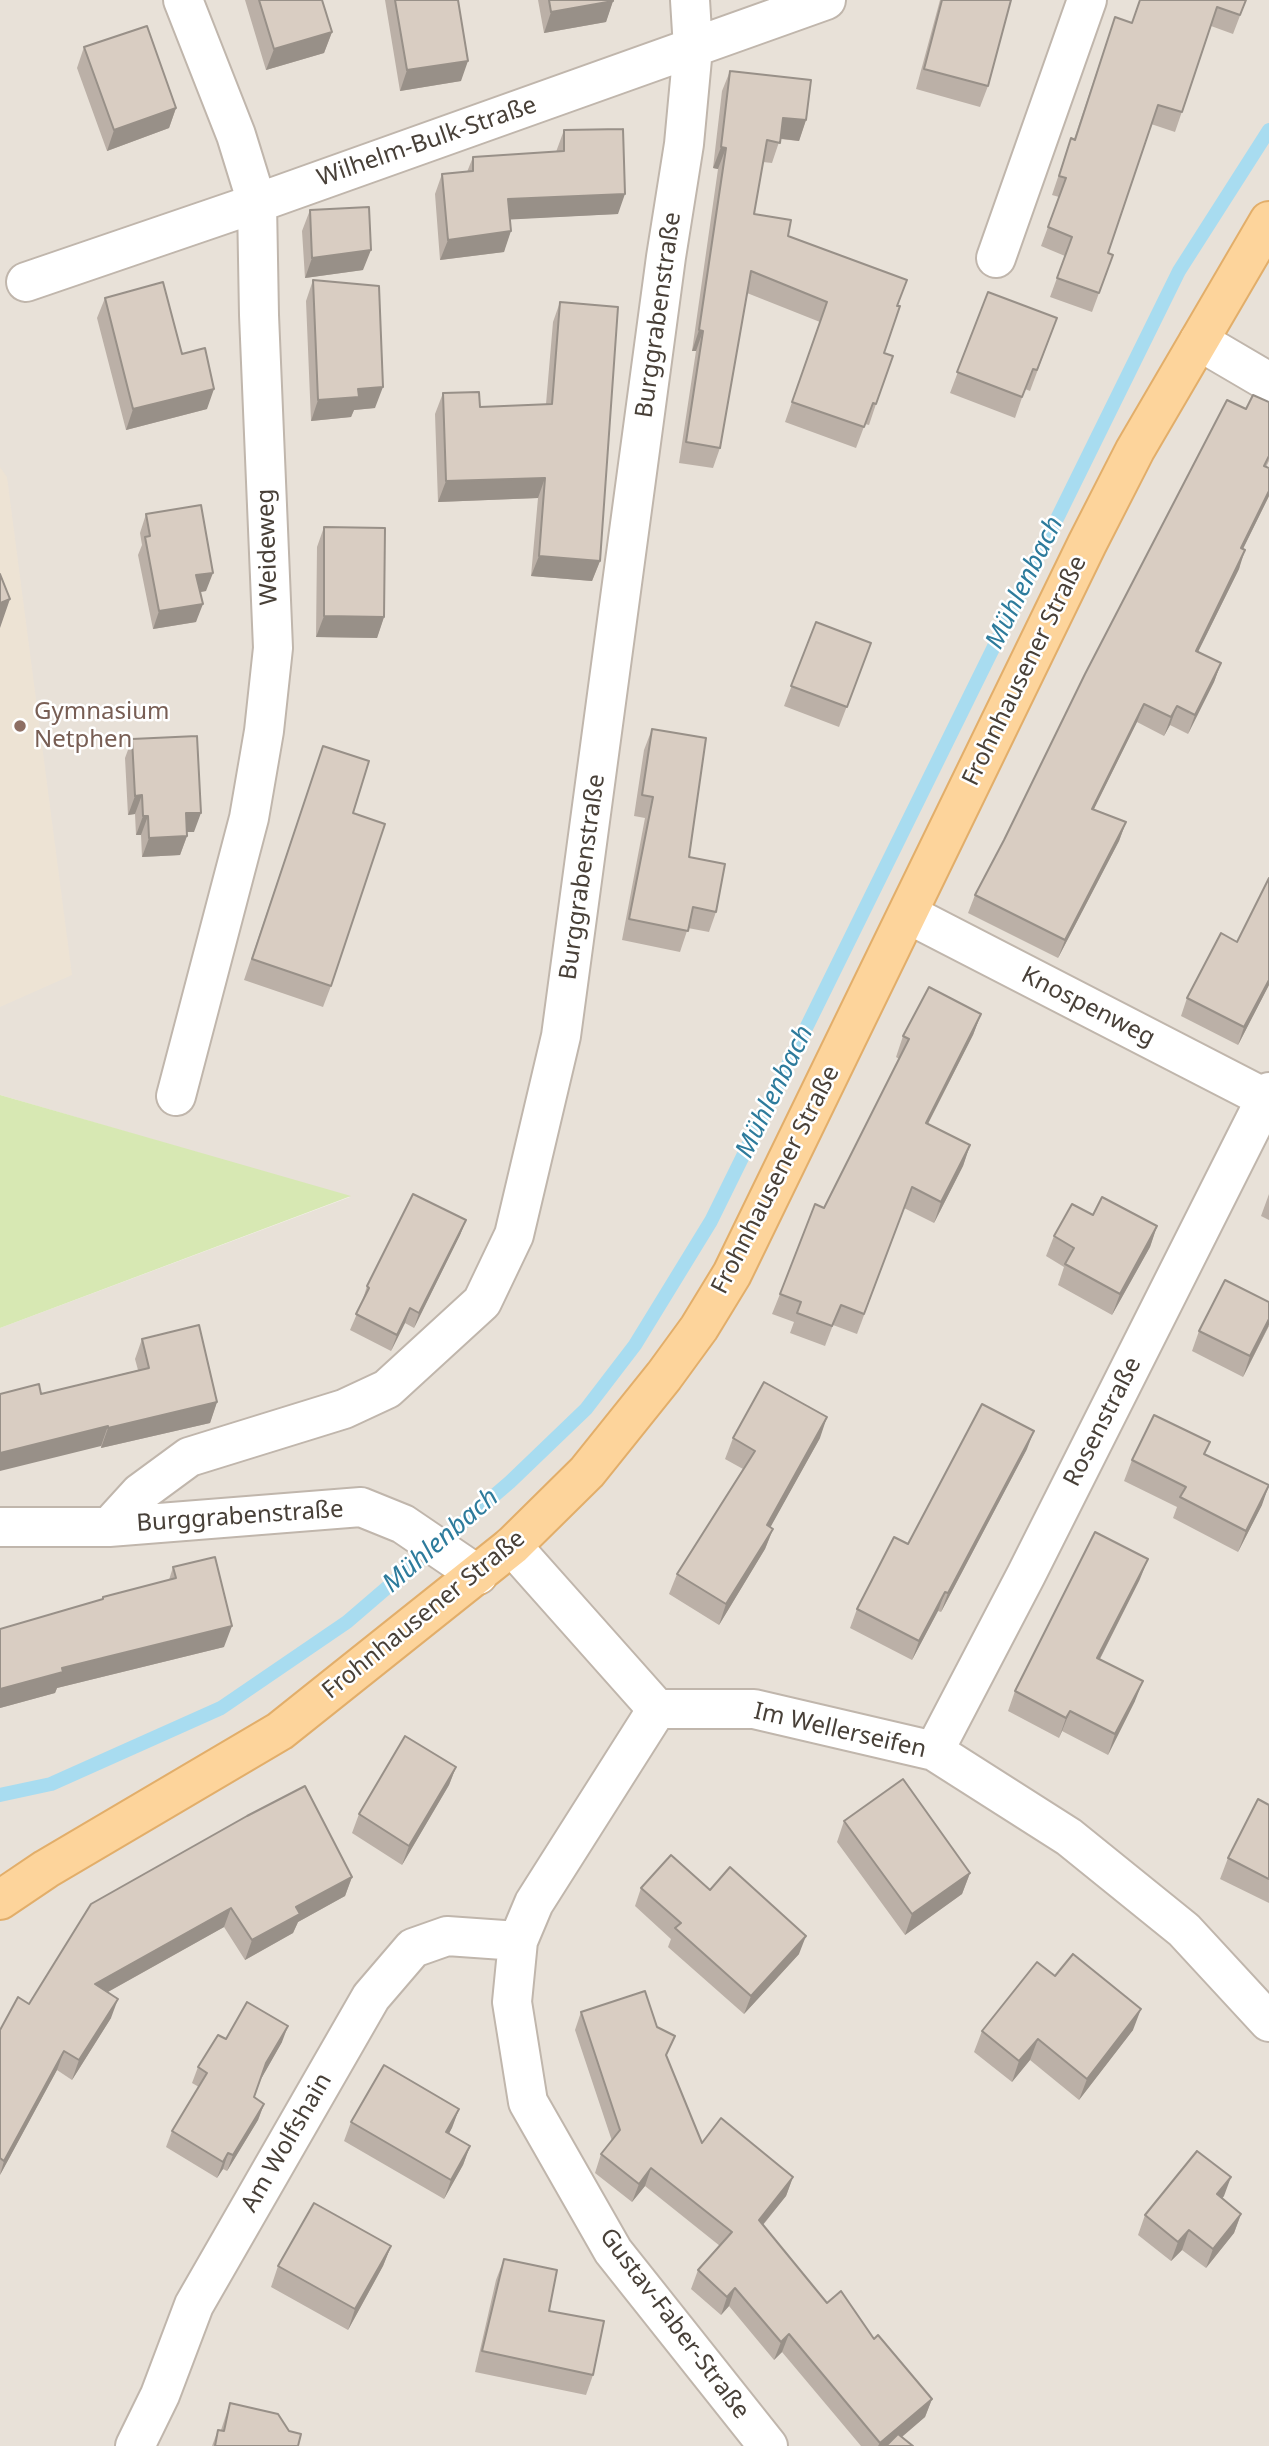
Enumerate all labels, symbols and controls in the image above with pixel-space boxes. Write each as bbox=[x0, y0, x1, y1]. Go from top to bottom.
street label: Wilhelm-Bulk-Straße bbox=[314, 91, 540, 193]
street label: Burggrabenstraße bbox=[630, 210, 688, 420]
street label: Weideweg bbox=[252, 488, 284, 606]
water label: Mühlenbach bbox=[980, 512, 1070, 654]
street label: Frohnhausener Straße bbox=[957, 551, 1093, 791]
place label: Gymnasium Netphen bbox=[34, 698, 169, 754]
marker: Gymnasium Netphen bbox=[12, 718, 28, 734]
street label: Burggrabenstraße bbox=[554, 772, 612, 982]
street label: Knospenweg bbox=[1016, 961, 1160, 1053]
water label: Mühlenbach bbox=[730, 1021, 820, 1163]
street label: Frohnhausener Straße bbox=[706, 1061, 846, 1299]
street label: Rosenstraße bbox=[1058, 1353, 1148, 1491]
water label: Mühlenbach bbox=[377, 1482, 505, 1600]
street label: Burggrabenstraße bbox=[136, 1495, 344, 1539]
street label: Frohnhausener Straße bbox=[317, 1524, 531, 1706]
street label: Im Wellerseifen bbox=[751, 1697, 929, 1765]
street label: Am Wolfshain bbox=[236, 2068, 338, 2218]
street label: Gustav-Faber-Straße bbox=[593, 2223, 755, 2425]

